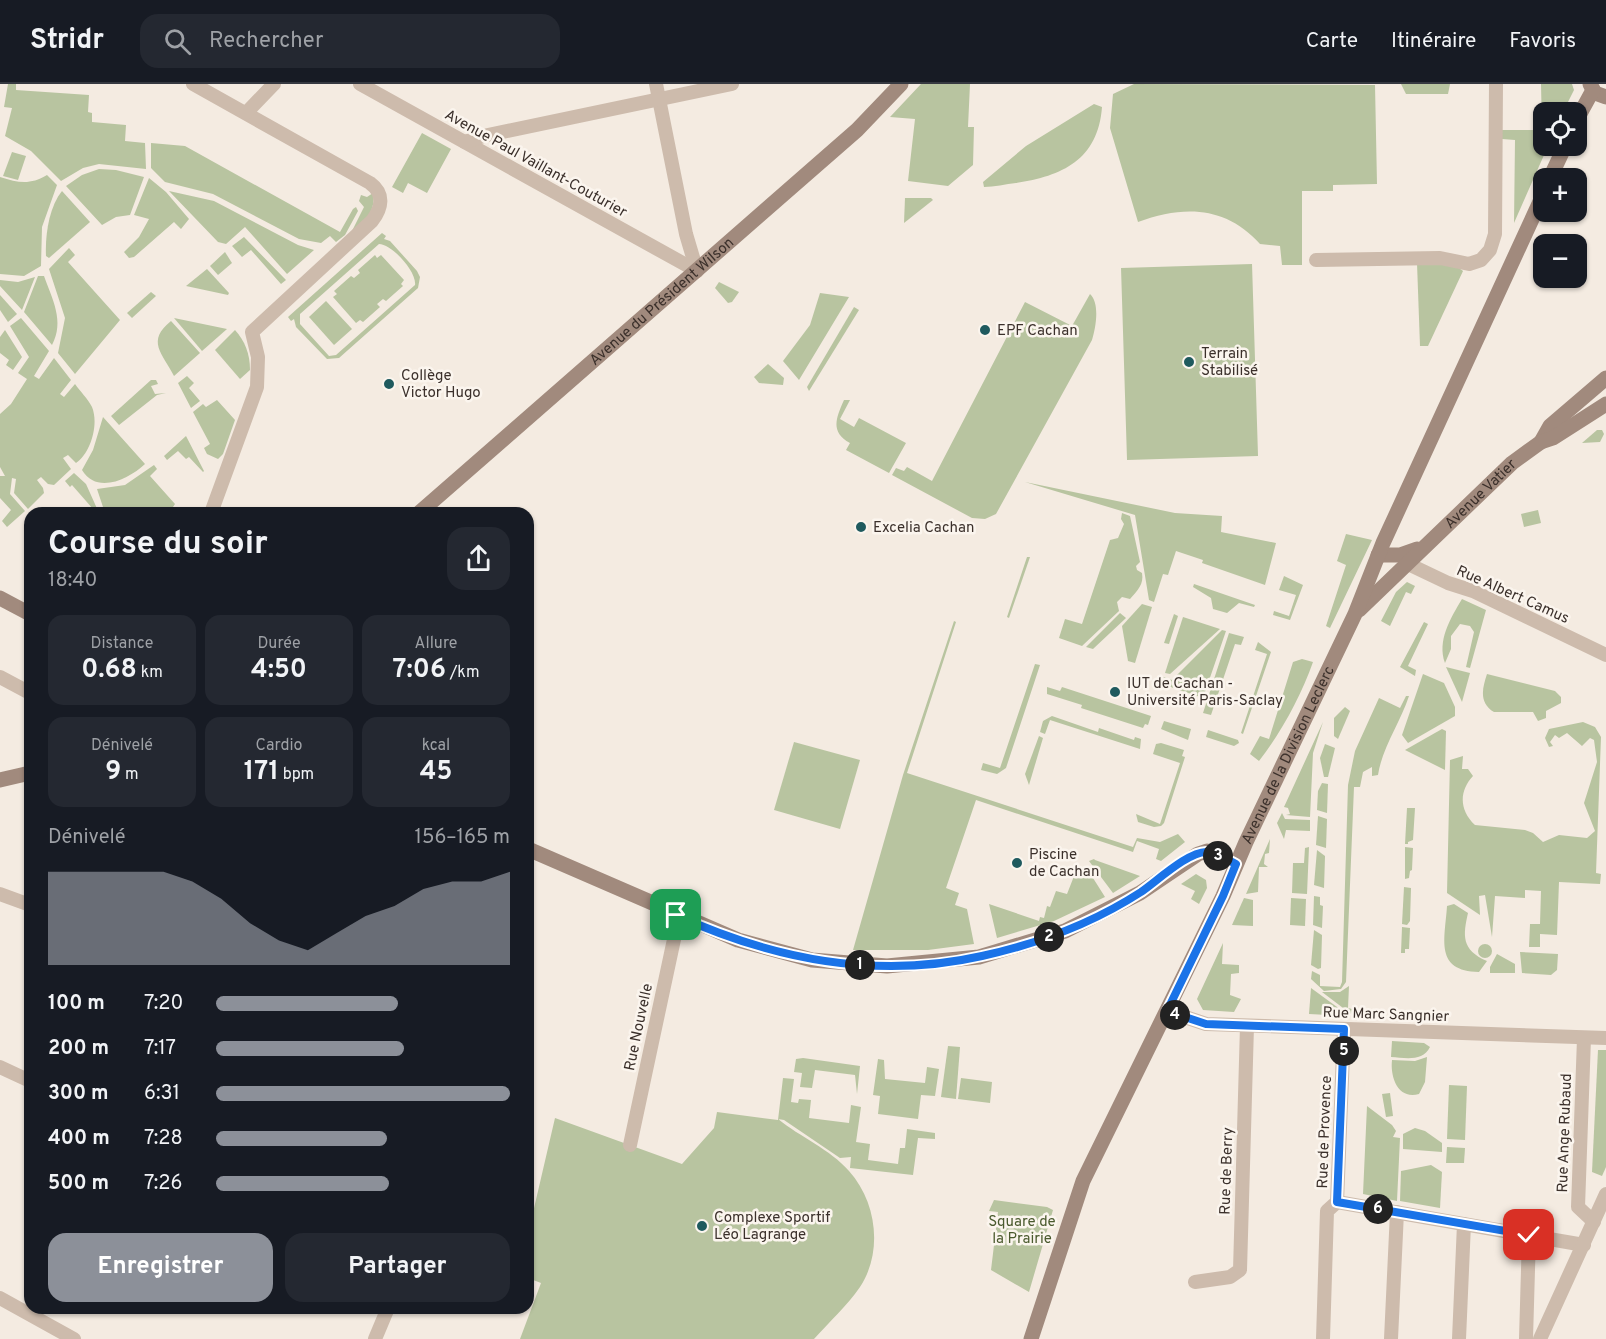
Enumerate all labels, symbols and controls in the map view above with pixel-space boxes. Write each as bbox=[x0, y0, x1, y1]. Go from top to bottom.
search box bbox=[140, 14, 560, 68]
text: Stridr bbox=[30, 23, 104, 59]
icon: search bbox=[161, 25, 194, 58]
text: Rechercher bbox=[209, 28, 323, 55]
text: Carte bbox=[1306, 28, 1358, 55]
text: Itinéraire bbox=[1391, 28, 1476, 55]
text: Favoris bbox=[1509, 28, 1576, 55]
map controls bbox=[1533, 102, 1587, 288]
button: locate bbox=[1533, 102, 1587, 156]
street label: Avenue Paul Vaillant-Couturier bbox=[441, 106, 630, 223]
button: + bbox=[1533, 168, 1587, 222]
street label: Avenue du Président Wilson bbox=[586, 234, 739, 370]
button: − bbox=[1533, 234, 1587, 288]
place label: EPF Cachan bbox=[997, 322, 1078, 341]
marker: EPF Cachan bbox=[978, 323, 992, 337]
place label: Terrain Stabilisé bbox=[1201, 345, 1258, 381]
marker: Terrain Stabilisé bbox=[1182, 355, 1196, 369]
place label: Collège Victor Hugo bbox=[401, 367, 481, 403]
marker: Collège Victor Hugo bbox=[382, 377, 396, 391]
street label: Avenue Vatier bbox=[1441, 456, 1521, 534]
place label: Excelia Cachan bbox=[873, 519, 975, 538]
marker: Excelia Cachan bbox=[854, 520, 868, 534]
text: Course du soir bbox=[48, 524, 268, 566]
button: share bbox=[447, 527, 510, 590]
street label: Rue Albert Camus bbox=[1453, 562, 1572, 629]
text: 18:40 bbox=[48, 568, 97, 594]
text: Distance bbox=[91, 634, 153, 654]
text: Durée bbox=[257, 634, 301, 654]
text: Allure bbox=[415, 634, 457, 654]
text: 0.68 bbox=[81, 654, 137, 687]
text: 4:50 bbox=[251, 654, 307, 687]
text: 7:06 bbox=[392, 654, 446, 687]
text: km bbox=[137, 663, 163, 683]
text: /km bbox=[446, 663, 480, 683]
street label: Avenue de la Division Leclerc bbox=[1238, 663, 1340, 848]
place label: IUT de Cachan - Université Paris-Saclay bbox=[1127, 675, 1283, 711]
marker: IUT de Cachan - Université Paris-Saclay bbox=[1108, 685, 1122, 699]
text: Dénivelé bbox=[91, 736, 153, 756]
text: Cardio bbox=[256, 736, 302, 756]
text: kcal bbox=[422, 736, 450, 756]
text: 9 bbox=[105, 756, 121, 789]
text: 171 bbox=[244, 756, 279, 789]
text: 45 bbox=[420, 756, 452, 789]
text: m bbox=[121, 765, 139, 785]
text: bpm bbox=[279, 765, 314, 785]
text: Dénivelé bbox=[48, 825, 125, 851]
text: 156–165 m bbox=[415, 825, 510, 851]
pin: 3 bbox=[1203, 841, 1233, 871]
place label: Piscine de Cachan bbox=[1029, 846, 1099, 882]
text: 3 bbox=[1213, 846, 1223, 866]
marker: Piscine de Cachan bbox=[1010, 856, 1024, 870]
pin bbox=[650, 889, 701, 940]
icon: arrive bbox=[659, 898, 692, 931]
pin: 2 bbox=[1034, 922, 1064, 952]
text: 2 bbox=[1044, 927, 1054, 947]
pin: 1 bbox=[845, 950, 875, 980]
text: 1 bbox=[857, 955, 863, 975]
street label: Rue Nouvelle bbox=[621, 982, 658, 1073]
text: 100 m bbox=[48, 991, 105, 1017]
text: 7:20 bbox=[144, 991, 183, 1017]
pin: 4 bbox=[1160, 1000, 1190, 1030]
street label: Rue Marc Sangnier bbox=[1322, 1004, 1450, 1027]
text: 4 bbox=[1170, 1005, 1180, 1025]
text: 200 m bbox=[48, 1036, 109, 1062]
text: 7:17 bbox=[144, 1036, 176, 1062]
pin: 5 bbox=[1329, 1036, 1359, 1066]
text: 5 bbox=[1339, 1041, 1349, 1061]
street label: Rue Ange Rubaud bbox=[1554, 1073, 1577, 1193]
street label: Rue de Provence bbox=[1314, 1075, 1337, 1189]
text: 300 m bbox=[48, 1081, 109, 1107]
text: 6:31 bbox=[144, 1081, 180, 1107]
text: 400 m bbox=[48, 1126, 110, 1152]
text: 7:28 bbox=[144, 1126, 183, 1152]
street label: Rue de Berry bbox=[1216, 1127, 1239, 1215]
text: 500 m bbox=[48, 1171, 109, 1197]
text: 7:26 bbox=[144, 1171, 182, 1197]
pin: 6 bbox=[1363, 1194, 1393, 1224]
text: 6 bbox=[1373, 1199, 1383, 1219]
place label: Complexe Sportif Léo Lagrange bbox=[714, 1209, 830, 1245]
pin bbox=[1503, 1209, 1554, 1260]
park label: Square de la Prairie bbox=[988, 1213, 1056, 1249]
icon: check bbox=[1512, 1218, 1545, 1251]
marker: Complexe Sportif Léo Lagrange bbox=[695, 1219, 709, 1233]
button: Enregistrer bbox=[48, 1233, 273, 1302]
button: Partager bbox=[285, 1233, 510, 1302]

